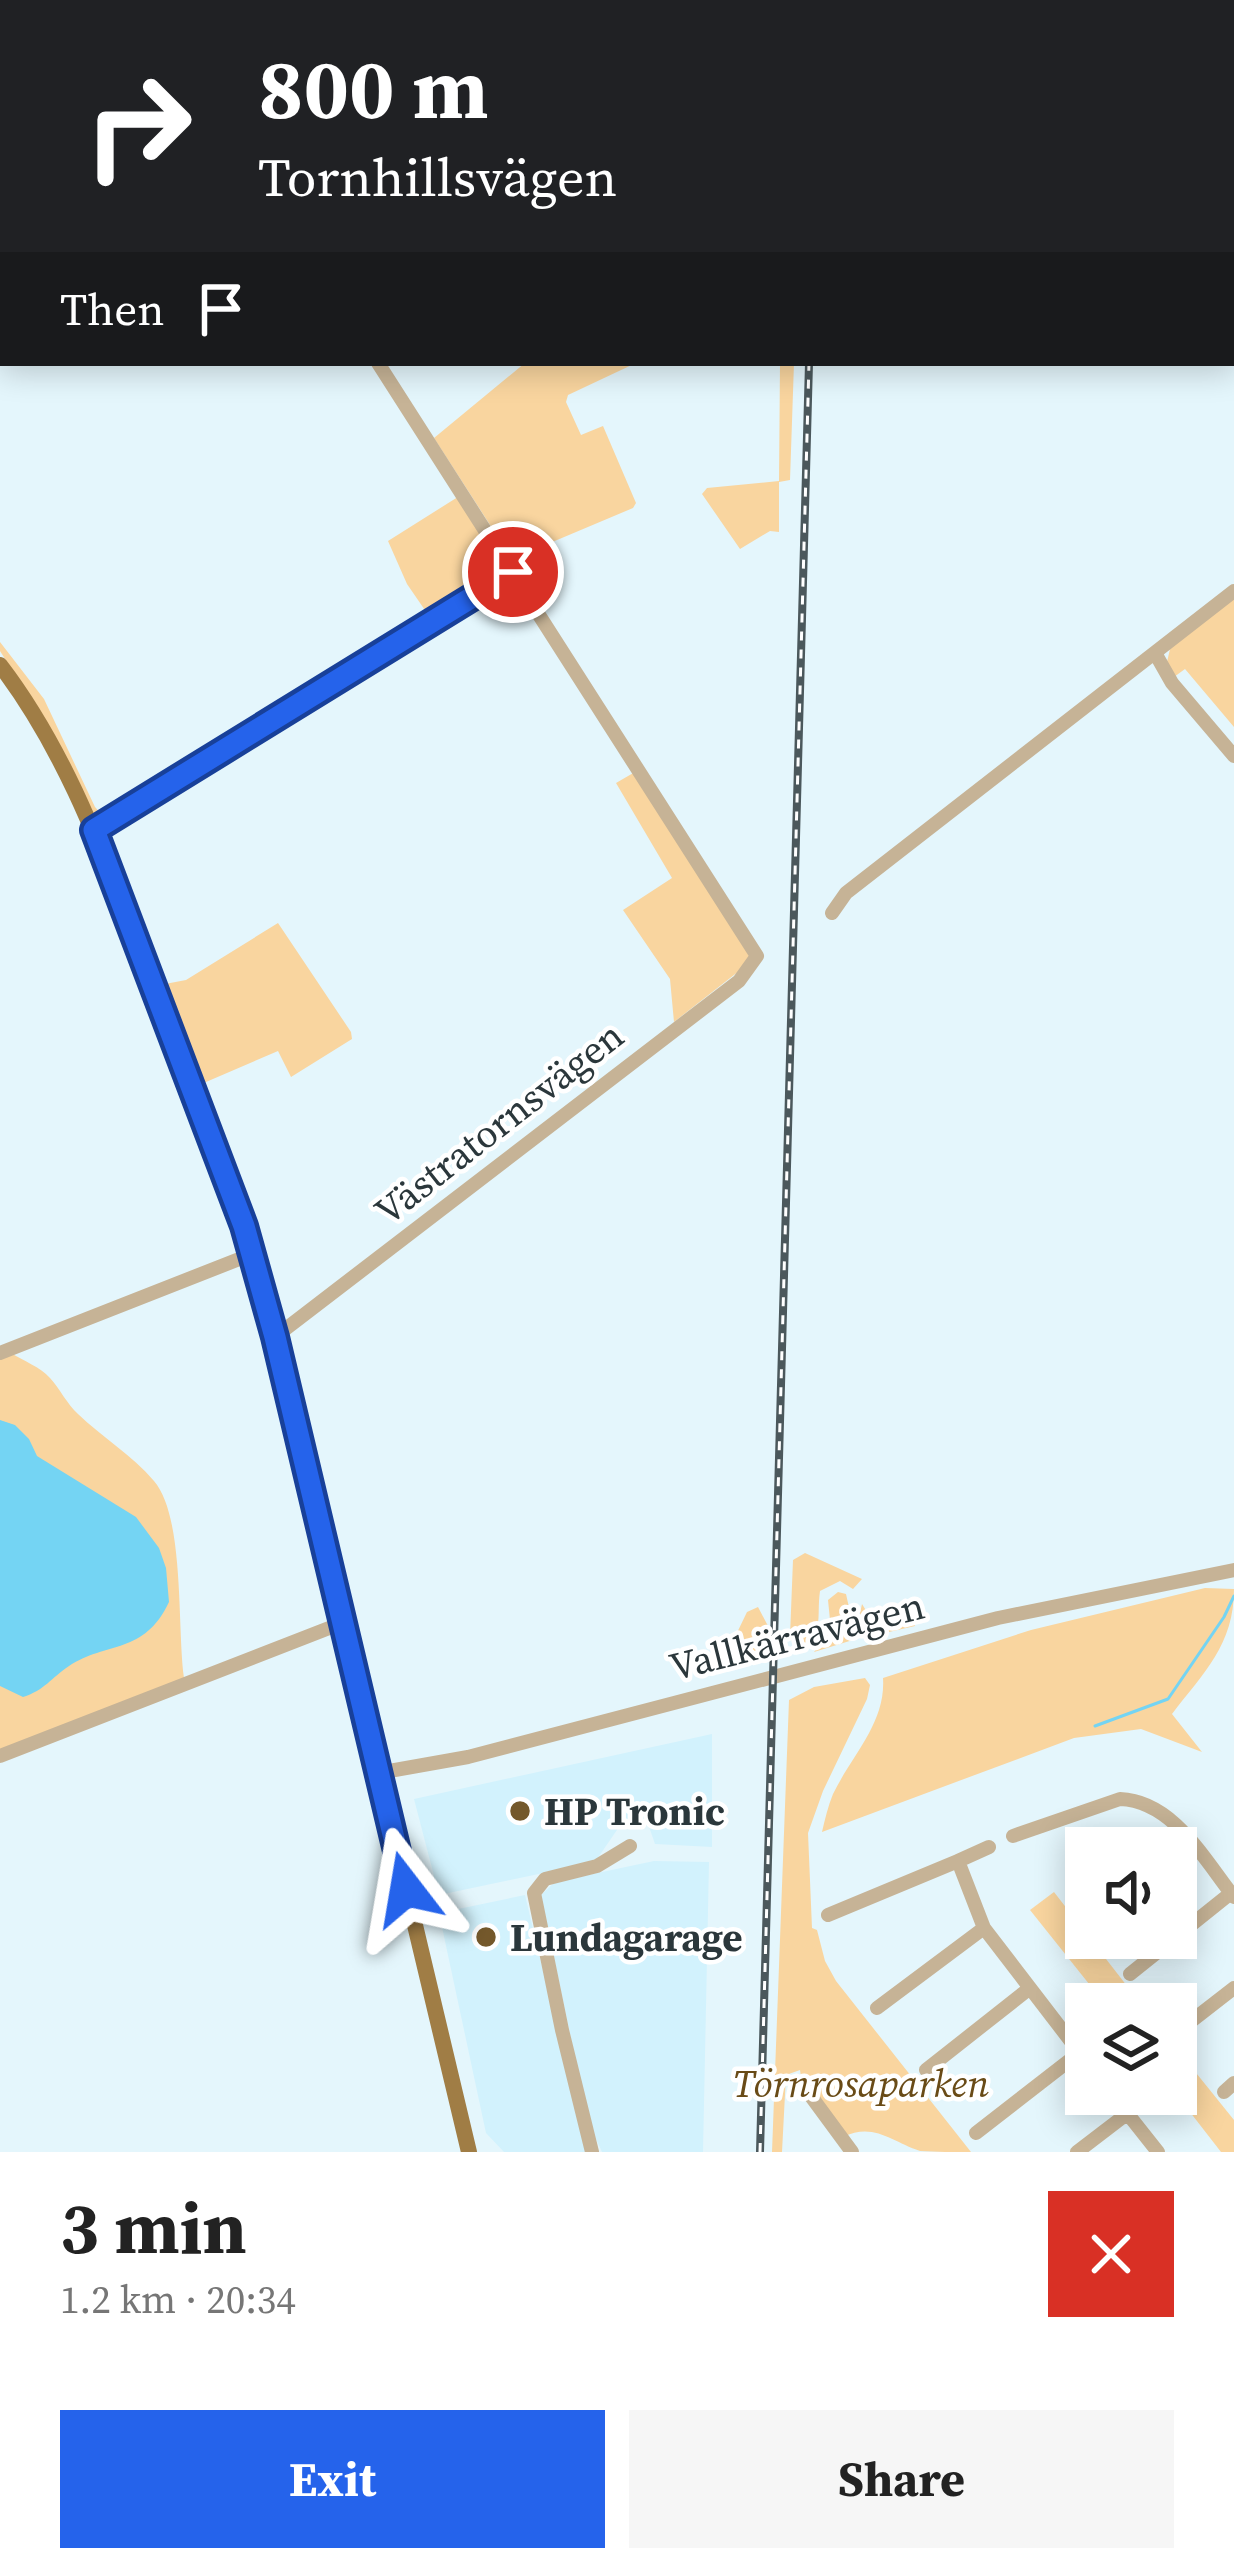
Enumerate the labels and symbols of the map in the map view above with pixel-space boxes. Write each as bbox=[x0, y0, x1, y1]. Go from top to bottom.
pin bbox=[462, 521, 564, 623]
street label: Västratornsvägen bbox=[364, 1009, 634, 1237]
street label: Vallkärravägen bbox=[664, 1579, 930, 1693]
place label: HP Tronic bbox=[544, 1785, 725, 1838]
marker: HP Tronic bbox=[507, 1798, 533, 1824]
position arrow bbox=[343, 1826, 469, 1952]
place label: Lundagarage bbox=[510, 1911, 743, 1964]
marker: Lundagarage bbox=[473, 1924, 499, 1950]
park label: Törnrosaparken bbox=[733, 2057, 989, 2110]

